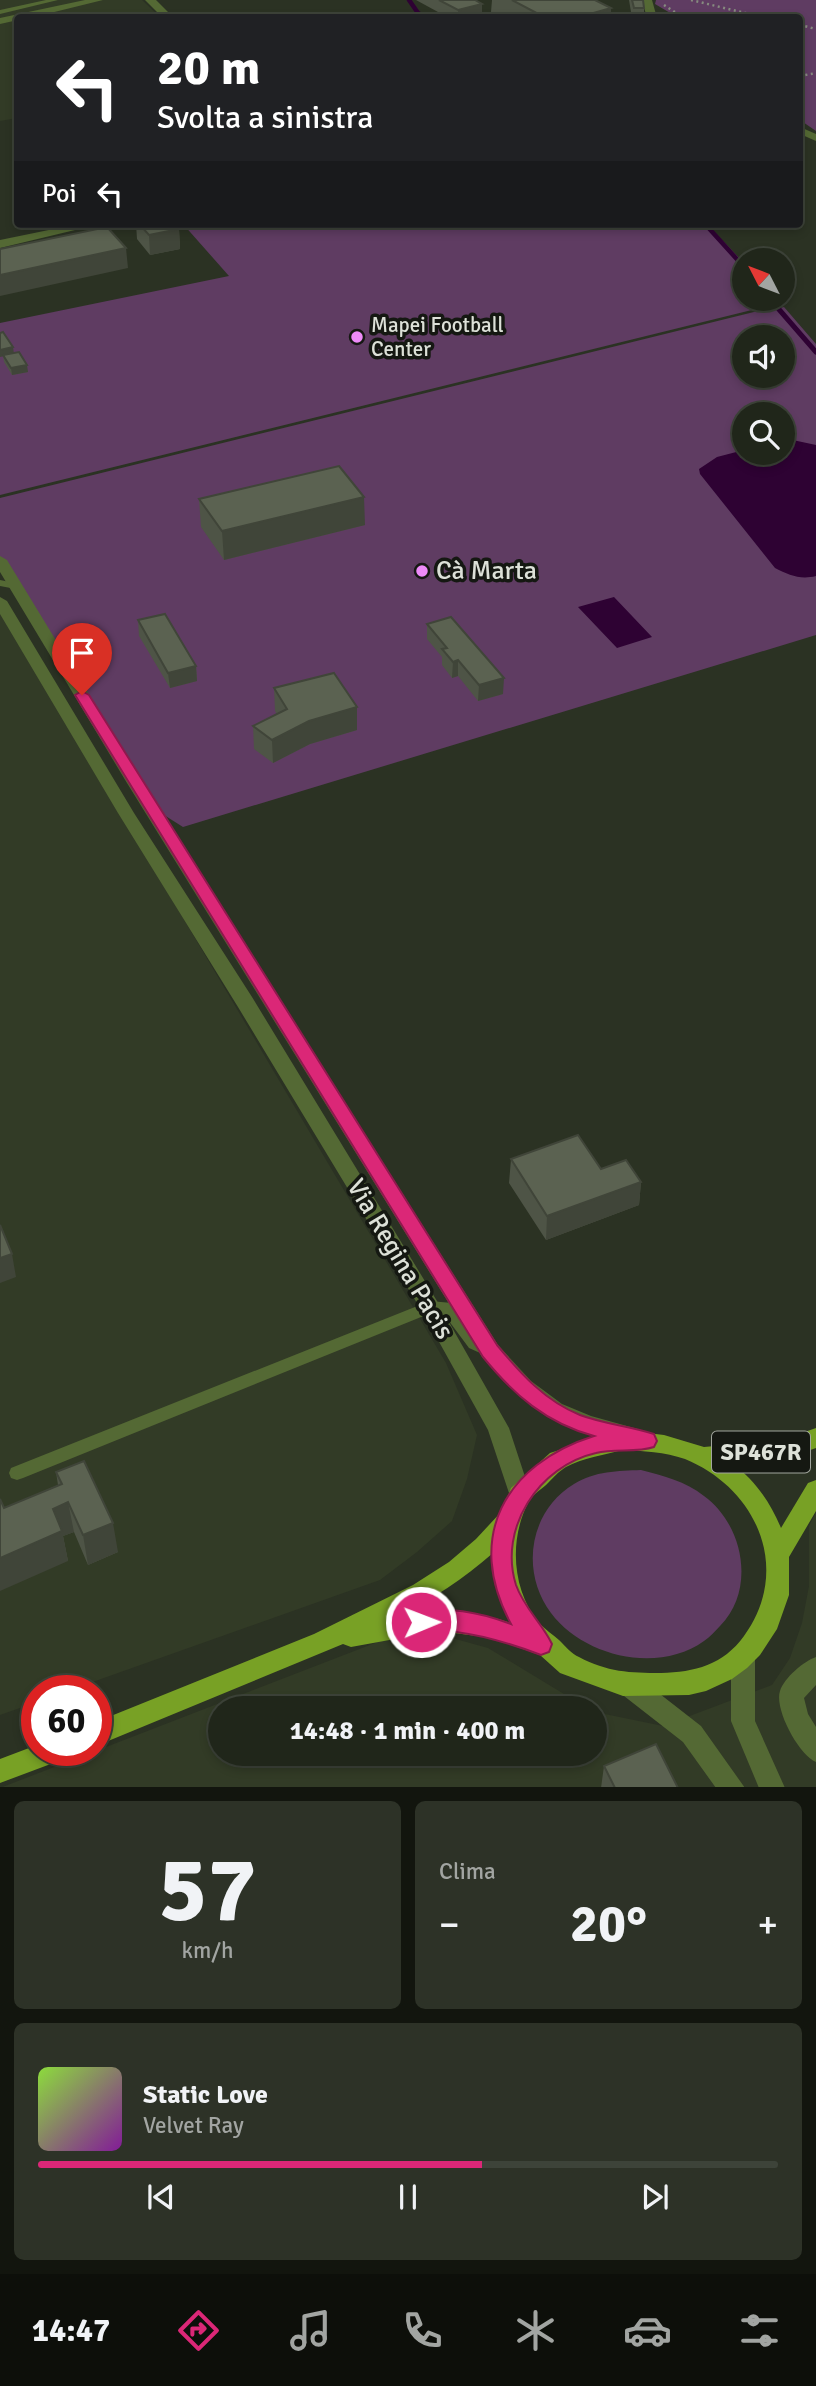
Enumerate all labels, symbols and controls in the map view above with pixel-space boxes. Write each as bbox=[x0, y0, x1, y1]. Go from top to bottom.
text: 20 m bbox=[157, 38, 260, 98]
icon: left bbox=[42, 42, 133, 133]
text: Svolta a sinistra bbox=[157, 98, 373, 137]
icon: left bbox=[91, 175, 129, 213]
text: Poi bbox=[42, 178, 77, 210]
north arrow bbox=[732, 248, 794, 312]
map controls bbox=[732, 248, 795, 465]
place label: Mapei Football Center bbox=[371, 312, 504, 362]
button: sound bbox=[732, 325, 795, 388]
marker: Mapei Football Center bbox=[349, 329, 365, 345]
button: search bbox=[732, 402, 795, 465]
place label: Cà Marta bbox=[436, 555, 537, 587]
marker: Cà Marta bbox=[414, 563, 430, 579]
pin bbox=[52, 623, 112, 695]
icon: arrive bbox=[63, 634, 101, 672]
street label: Via Regina Pacis bbox=[340, 1173, 460, 1345]
road number: SP467R bbox=[712, 1432, 810, 1472]
position arrow bbox=[384, 1585, 458, 1659]
speed limit sign: 60 bbox=[21, 1675, 112, 1766]
text: 14:48 · 1 min · 400 m bbox=[290, 1715, 525, 1747]
text: 57 bbox=[158, 1834, 257, 1947]
text: Clima bbox=[439, 1857, 496, 1886]
text: 20° bbox=[570, 1892, 647, 1956]
text: − bbox=[439, 1901, 460, 1948]
text: + bbox=[757, 1901, 778, 1948]
text: km/h bbox=[181, 1936, 234, 1965]
text: Static Love bbox=[143, 2079, 268, 2111]
text: Velvet Ray bbox=[143, 2111, 244, 2140]
icon: previous bbox=[142, 2178, 180, 2216]
icon: pause bbox=[389, 2178, 427, 2216]
icon: next bbox=[636, 2178, 674, 2216]
icon: directions bbox=[174, 2306, 223, 2355]
icon: music bbox=[286, 2306, 335, 2355]
icon: phone bbox=[398, 2306, 447, 2355]
icon: climate bbox=[511, 2306, 560, 2355]
icon: car bbox=[623, 2306, 672, 2355]
icon: filters bbox=[735, 2306, 784, 2355]
text: 14:47 bbox=[32, 2311, 110, 2350]

